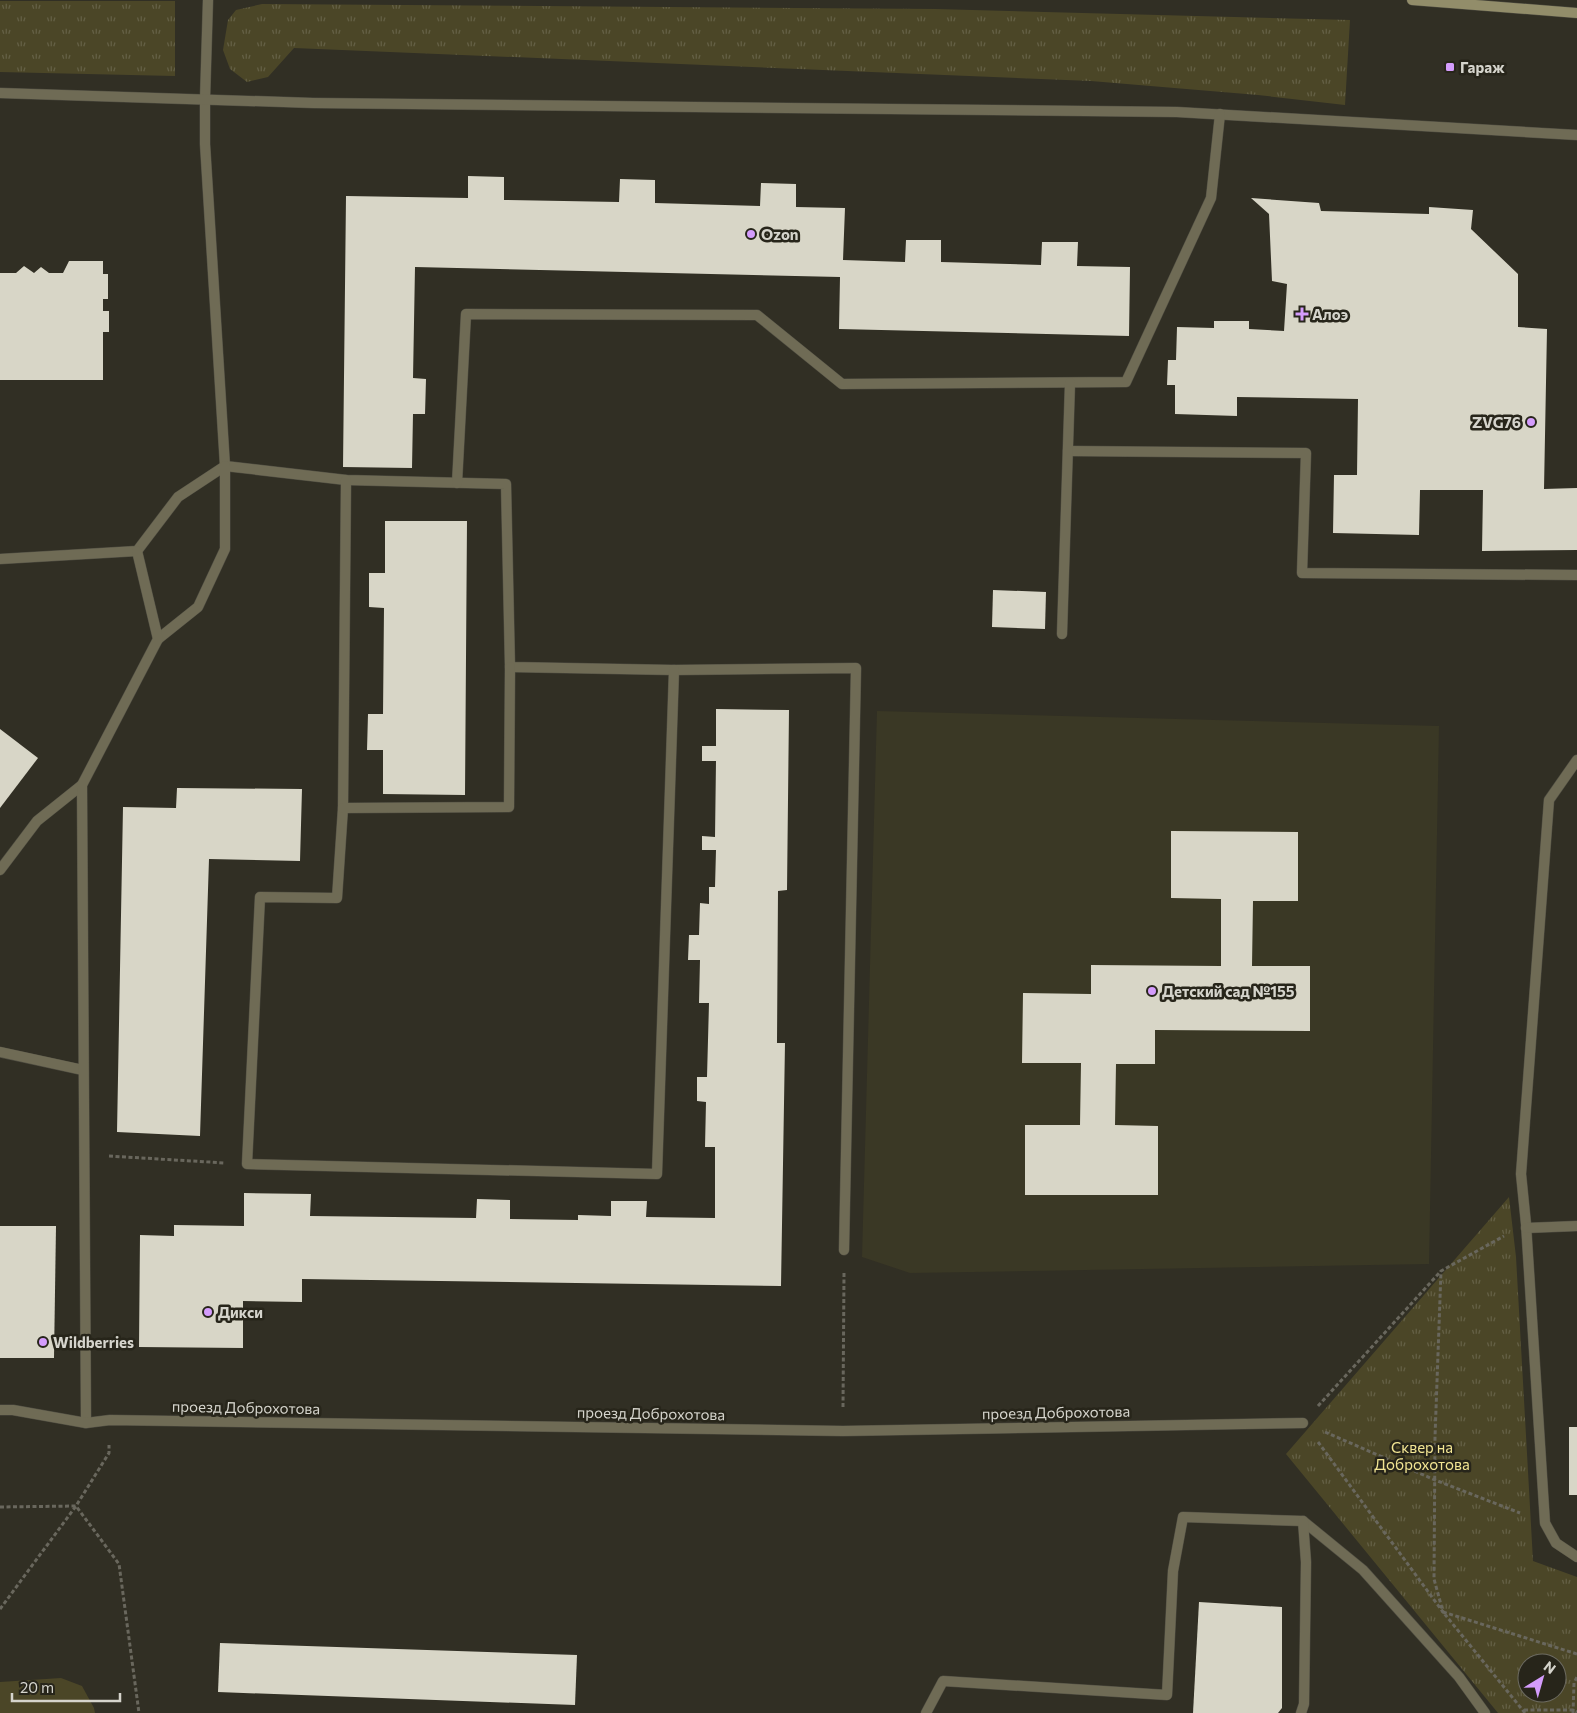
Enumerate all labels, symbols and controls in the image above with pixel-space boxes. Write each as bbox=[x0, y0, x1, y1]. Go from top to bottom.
place label: Гараж bbox=[1460, 58, 1505, 76]
marker: Гараж bbox=[1444, 61, 1456, 73]
place label: Ozon bbox=[761, 225, 799, 243]
marker: Ozon bbox=[745, 228, 757, 240]
place label: Алоэ bbox=[1312, 305, 1348, 323]
marker: Алоэ bbox=[1296, 308, 1308, 320]
place label: ZVG76 bbox=[1472, 413, 1521, 431]
marker: ZVG76 bbox=[1525, 416, 1537, 428]
place label: Детский сад №155 bbox=[1162, 982, 1295, 1000]
marker: Детский сад №155 bbox=[1146, 985, 1158, 997]
place label: Дикси bbox=[218, 1303, 263, 1321]
marker: Дикси bbox=[202, 1306, 214, 1318]
place label: Wildberries bbox=[53, 1333, 134, 1351]
marker: Wildberries bbox=[37, 1336, 49, 1348]
street label: проезд Доброхотова bbox=[172, 1397, 320, 1417]
street label: проезд Доброхотова bbox=[982, 1402, 1130, 1422]
street label: проезд Доброхотова bbox=[577, 1403, 725, 1423]
park label: Сквер на Доброхотова bbox=[1374, 1438, 1470, 1473]
north arrow bbox=[1517, 1653, 1567, 1703]
text: N bbox=[1541, 1657, 1559, 1677]
scale bar bbox=[12, 1670, 120, 1702]
text: 20 m bbox=[20, 1678, 54, 1696]

